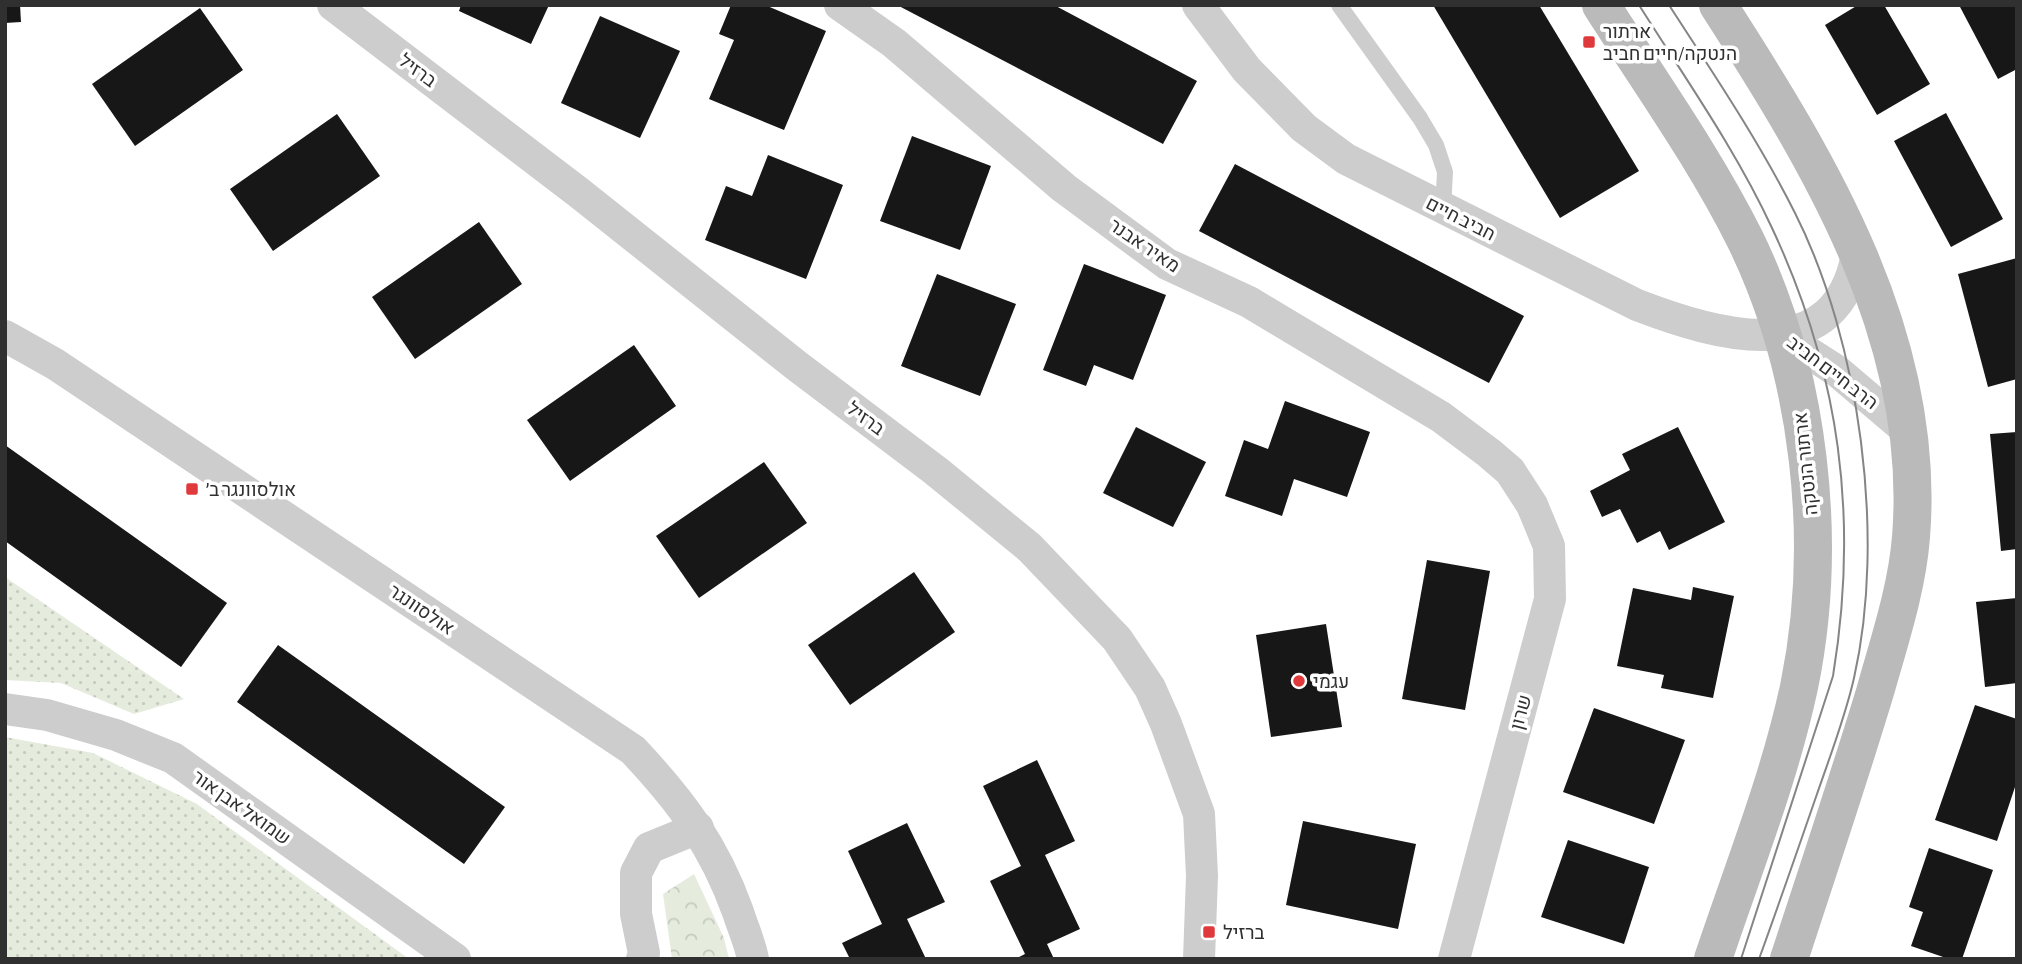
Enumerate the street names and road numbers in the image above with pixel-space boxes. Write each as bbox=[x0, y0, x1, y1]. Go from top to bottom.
street label: ברזיל bbox=[395, 49, 441, 91]
street label: חביב חיים bbox=[1423, 191, 1499, 245]
street label: מאיר אבנר bbox=[1106, 213, 1184, 277]
street label: הרב חיים חביב bbox=[1783, 331, 1883, 413]
street label: ברזיל bbox=[843, 397, 889, 439]
street label: ארתור הנטקה bbox=[1789, 411, 1821, 517]
street label: אולסוונגר bbox=[385, 579, 459, 639]
street label: שרון bbox=[1505, 692, 1535, 732]
street label: שמואל אבן אור bbox=[189, 765, 295, 849]

